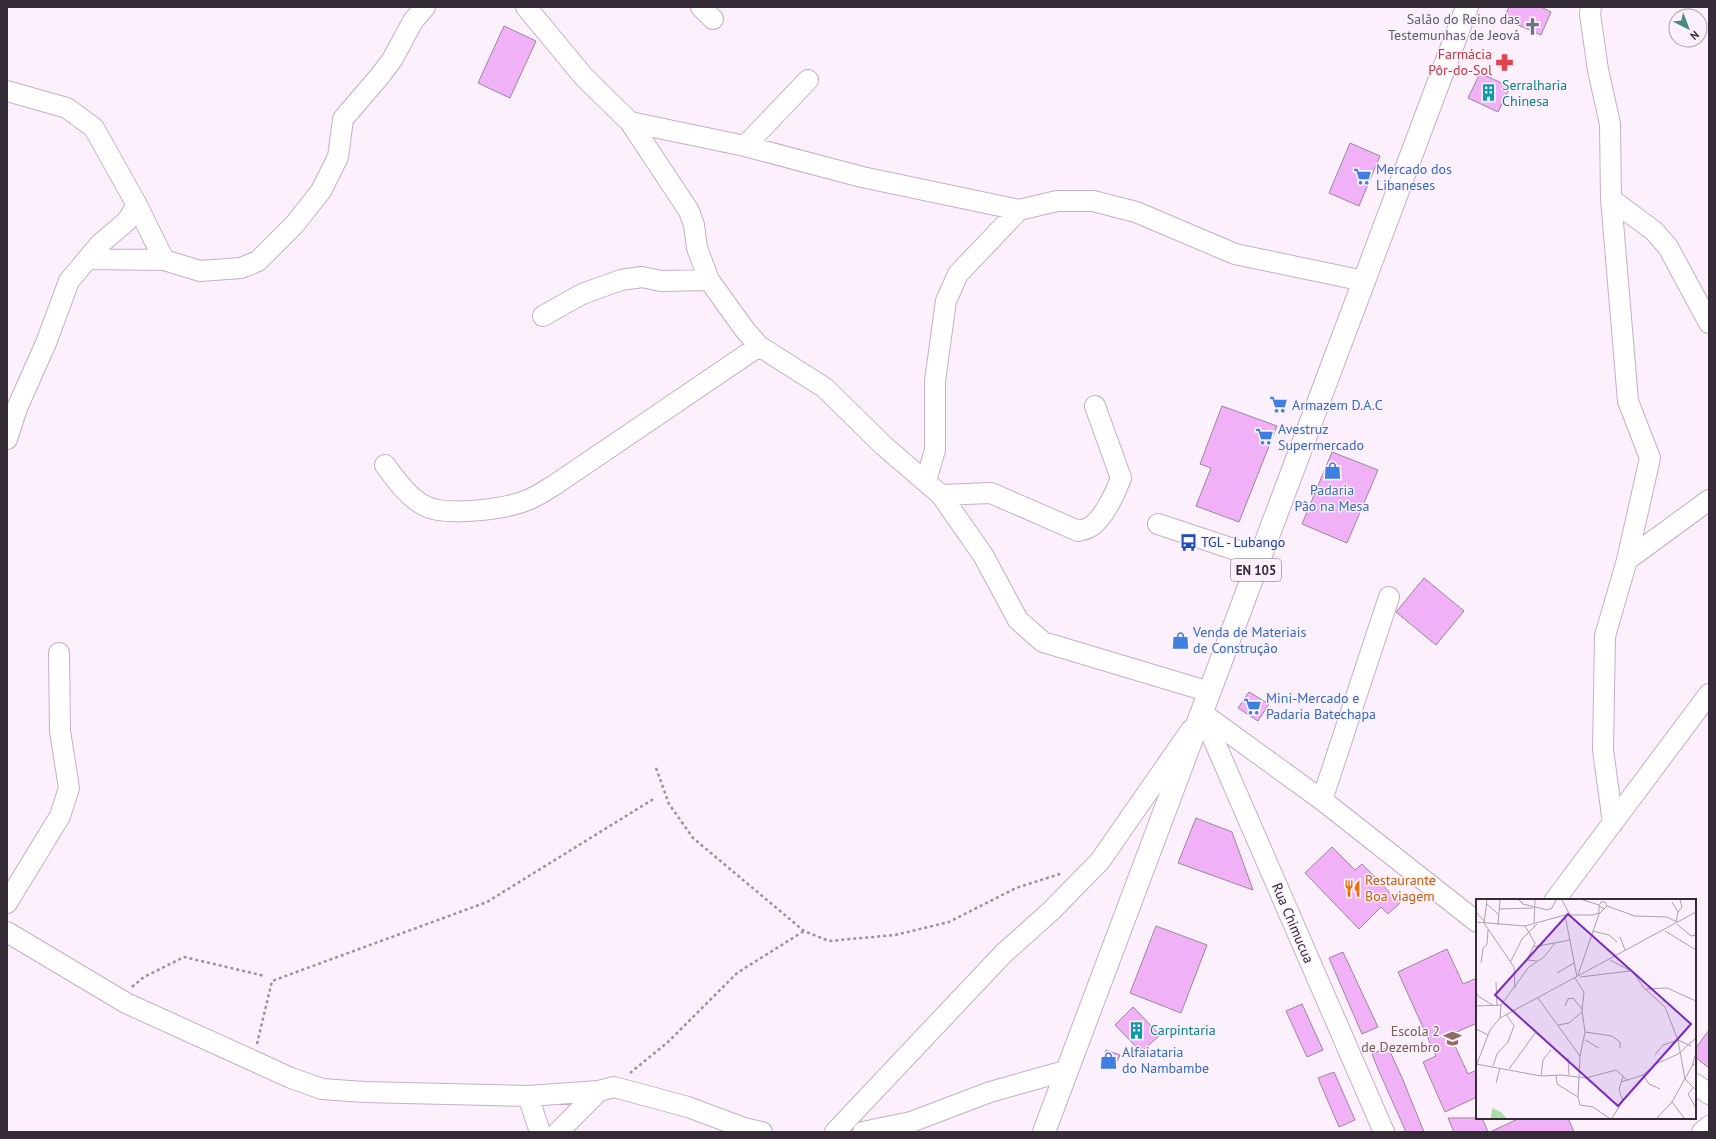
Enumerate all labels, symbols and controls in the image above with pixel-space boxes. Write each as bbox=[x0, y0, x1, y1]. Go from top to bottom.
north arrow bbox=[1668, 8, 1708, 48]
place label: Salão do Reino das Testemunhas de Jeová bbox=[1388, 10, 1520, 44]
church icon: Salão do Reino das Testemunhas de Jeová bbox=[1523, 17, 1543, 37]
text: N bbox=[1687, 28, 1702, 43]
place label: Farmácia Pôr-do-Sol bbox=[1428, 45, 1492, 79]
pharmacy icon: Farmácia Pôr-do-Sol bbox=[1495, 52, 1515, 72]
place label: Serralharia Chinesa bbox=[1502, 76, 1567, 110]
building icon: Serralharia Chinesa bbox=[1479, 83, 1499, 103]
place label: Mercado dos Libaneses bbox=[1376, 160, 1452, 194]
supermarket icon: Mercado dos Libaneses bbox=[1353, 167, 1373, 187]
supermarket icon: Armazem D.A.C bbox=[1269, 395, 1289, 415]
place label: Armazem D.A.C bbox=[1292, 396, 1383, 414]
place label: Avestruz Supermercado bbox=[1278, 420, 1364, 454]
supermarket icon: Avestruz Supermercado bbox=[1255, 427, 1275, 447]
shop icon: Padaria Pão na Mesa bbox=[1322, 460, 1342, 480]
place label: Padaria Pão na Mesa bbox=[1295, 481, 1369, 515]
bus stop icon: TGL - Lubango bbox=[1178, 532, 1198, 552]
place label: TGL - Lubango bbox=[1201, 533, 1285, 551]
road number: EN 105 bbox=[1231, 559, 1281, 581]
place label: Venda de Materiais de Construção bbox=[1192, 623, 1306, 657]
shop icon: Venda de Materiais de Construção bbox=[1170, 630, 1190, 650]
place label: Mini-Mercado e Padaria Batechapa bbox=[1266, 689, 1376, 723]
supermarket icon: Mini-Mercado e Padaria Batechapa bbox=[1243, 696, 1263, 716]
place label: Restaurante Boa viagem bbox=[1365, 871, 1436, 905]
restaurant icon: Restaurante Boa viagem bbox=[1342, 878, 1362, 898]
street label: Rua Chimucua bbox=[1268, 880, 1318, 966]
inset map bbox=[1476, 899, 1696, 1119]
building icon: Carpintaria bbox=[1127, 1020, 1147, 1040]
place label: Carpintaria bbox=[1150, 1021, 1216, 1039]
place label: Escola 2 de Dezembro bbox=[1361, 1022, 1440, 1056]
school or university icon: Escola 2 de Dezembro bbox=[1443, 1029, 1463, 1049]
place label: Alfaiataria do Nambambe bbox=[1122, 1043, 1209, 1077]
shop icon: Alfaiataria do Nambambe bbox=[1099, 1050, 1119, 1070]

